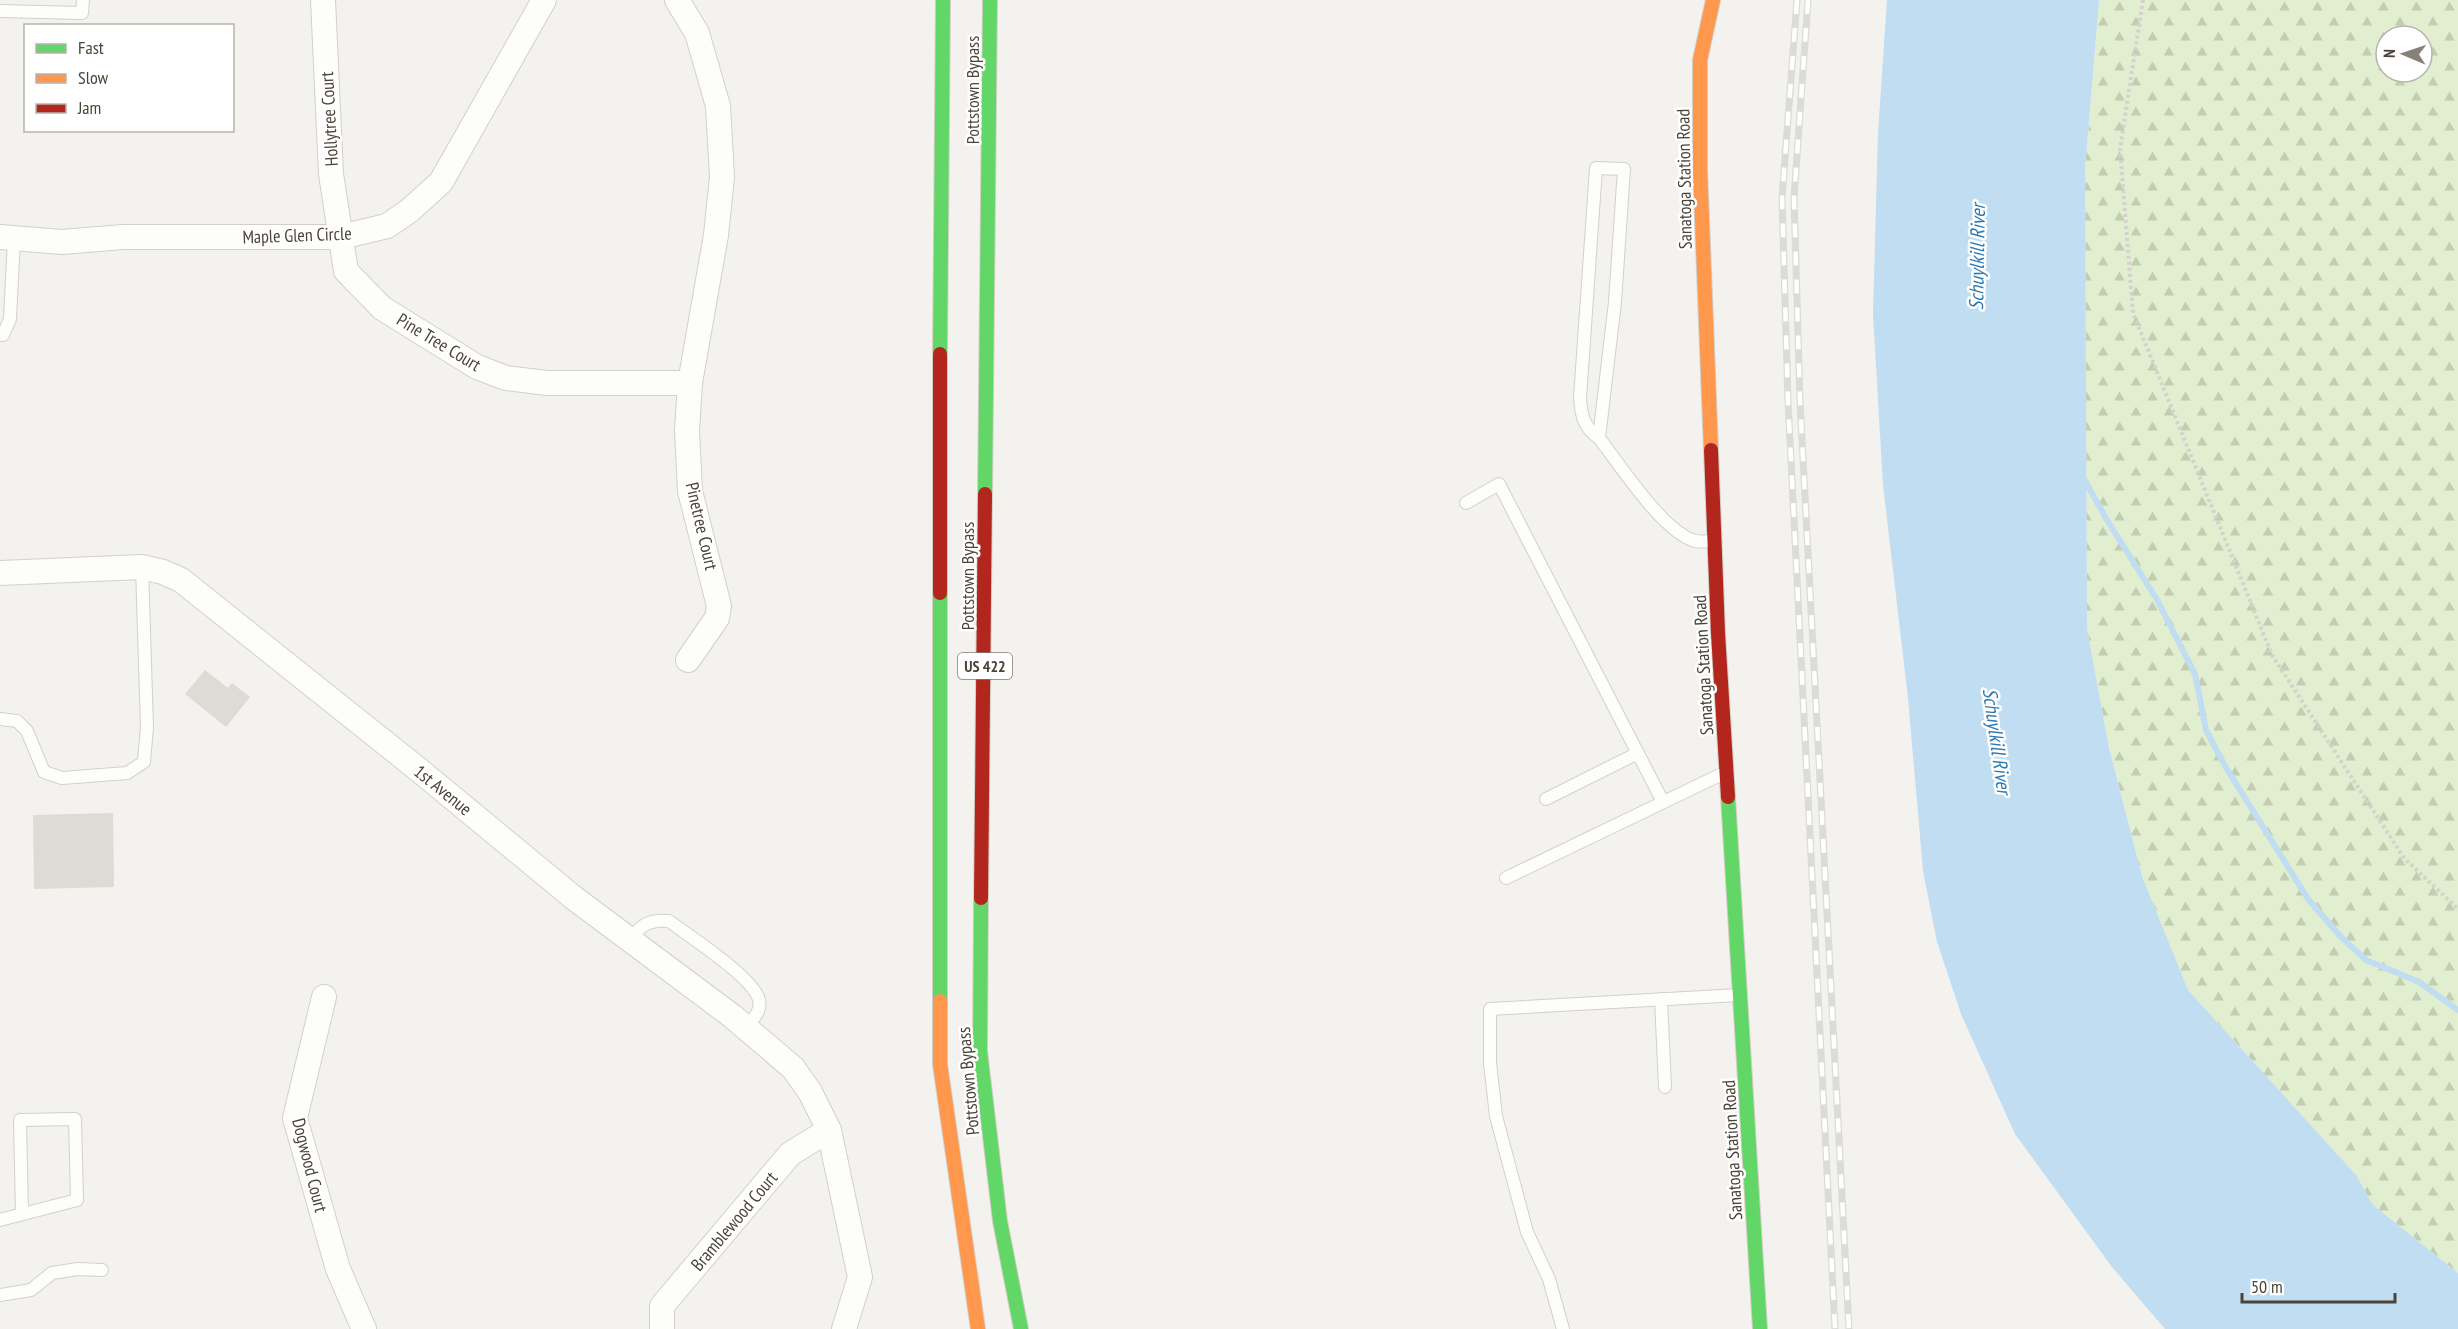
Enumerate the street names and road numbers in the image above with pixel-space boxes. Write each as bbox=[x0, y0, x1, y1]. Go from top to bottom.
street label: Pottstown Bypass bbox=[961, 36, 984, 144]
street label: Hollytree Court bbox=[315, 71, 343, 167]
street label: Sanatoga Station Road bbox=[1671, 109, 1697, 249]
street label: Maple Glen Circle bbox=[242, 222, 352, 248]
street label: Pine Tree Court bbox=[393, 308, 485, 376]
street label: Pinetree Court bbox=[681, 480, 723, 572]
street label: Pottstown Bypass bbox=[956, 522, 979, 630]
street label: Sanatoga Station Road bbox=[1688, 594, 1718, 736]
road number: US 422 bbox=[958, 653, 1012, 679]
street label: 1st Avenue bbox=[409, 760, 477, 820]
street label: Pottstown Bypass bbox=[952, 1026, 984, 1136]
street label: Sanatoga Station Road bbox=[1717, 1079, 1747, 1221]
street label: Dogwood Court bbox=[287, 1116, 333, 1215]
street label: Bramblewood Court bbox=[686, 1167, 782, 1275]

